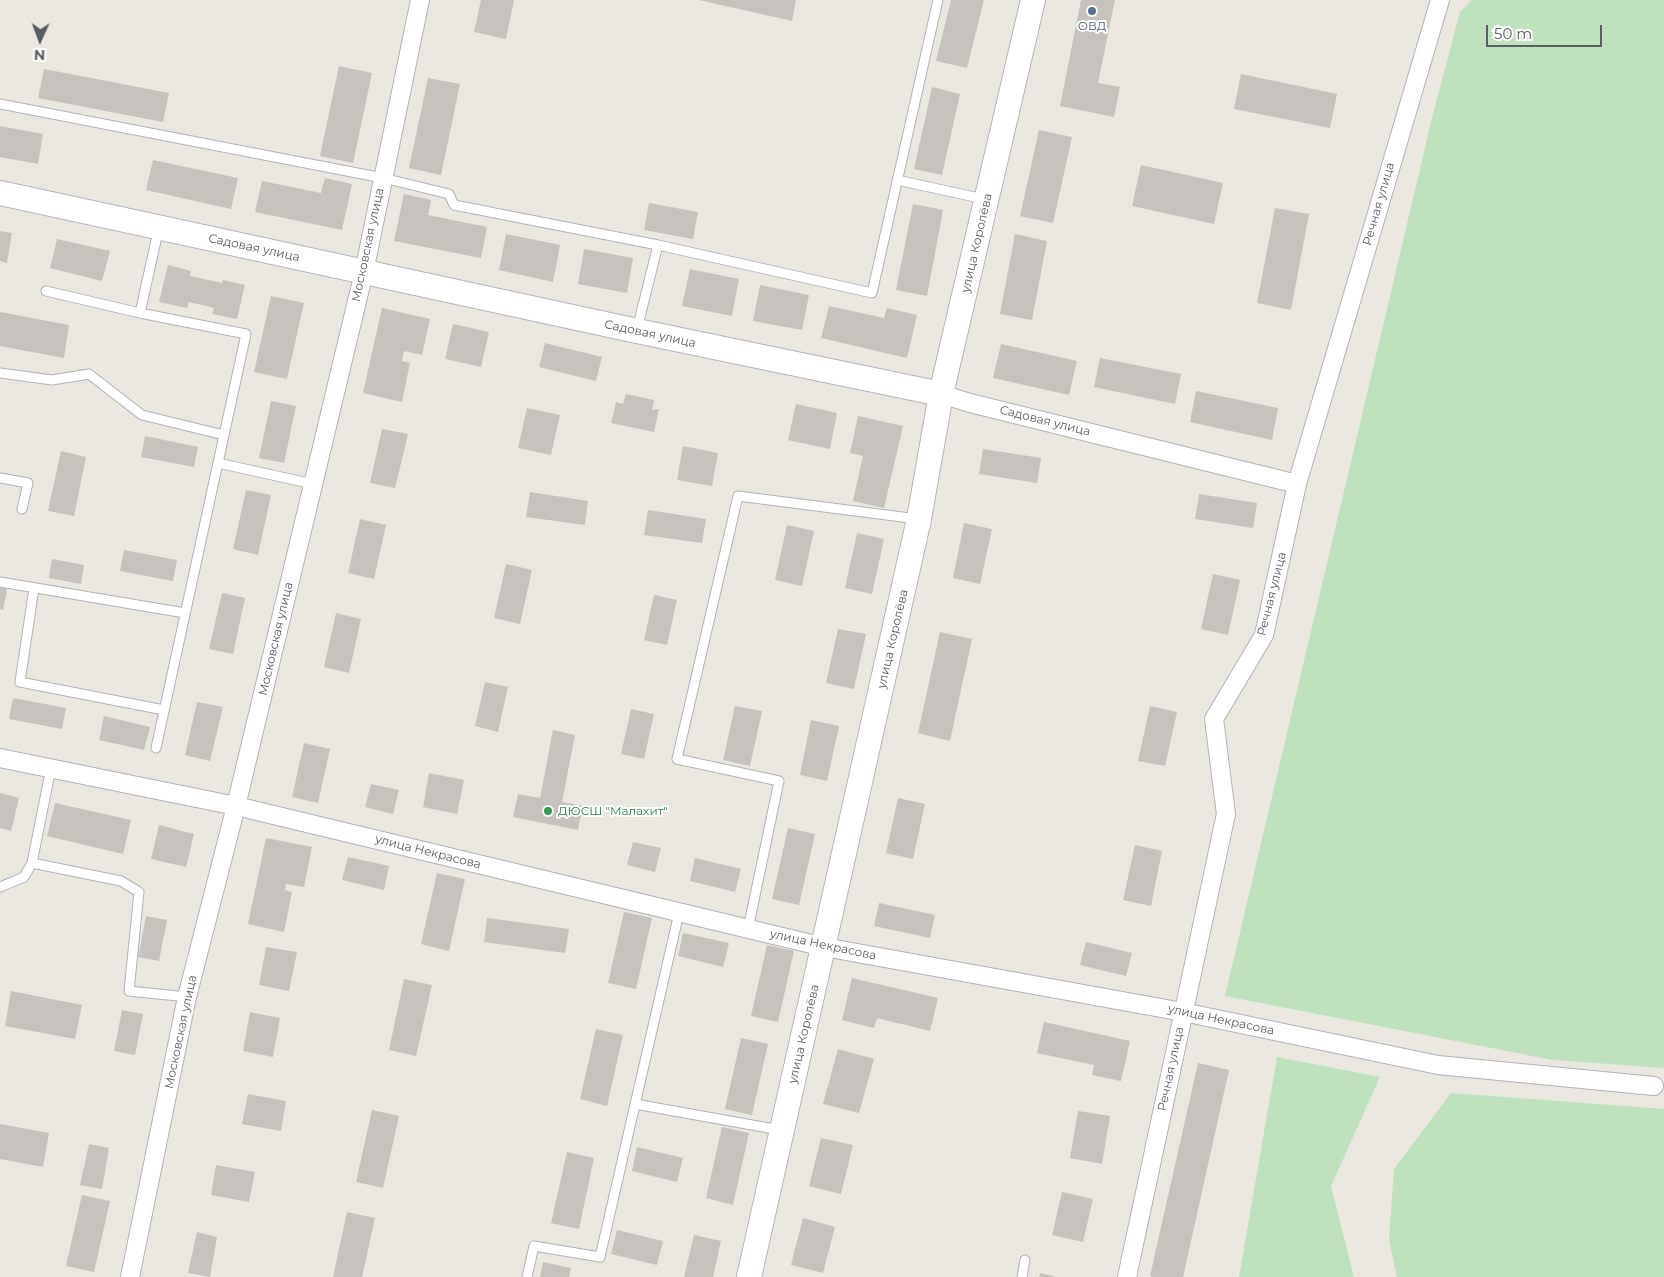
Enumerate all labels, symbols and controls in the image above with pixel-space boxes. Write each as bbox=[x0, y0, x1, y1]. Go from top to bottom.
marker: ОВД bbox=[1086, 5, 1098, 17]
north arrow bbox=[15, 15, 65, 65]
scale bar bbox=[1489, 15, 1605, 47]
place label: ОВД bbox=[1078, 19, 1106, 33]
text: 50 m bbox=[1494, 24, 1532, 43]
text: N bbox=[34, 46, 45, 64]
street label: Речная улица bbox=[1360, 161, 1398, 247]
street label: Московская улица bbox=[349, 187, 387, 303]
street label: улица Королёва bbox=[959, 192, 995, 294]
street label: Садовая улица bbox=[207, 231, 301, 265]
street label: Садовая улица bbox=[603, 317, 697, 351]
street label: Садовая улица bbox=[998, 403, 1092, 439]
street label: Речная улица bbox=[1255, 551, 1289, 637]
street label: Московская улица bbox=[256, 581, 296, 697]
street label: улица Королёва bbox=[875, 588, 911, 690]
place label: ДЮСШ "Малахит" bbox=[558, 804, 668, 818]
marker: ДЮСШ "Малахит" bbox=[542, 805, 554, 817]
street label: улица Некрасова bbox=[374, 832, 482, 872]
street label: улица Некрасова bbox=[768, 927, 878, 963]
street label: Московская улица bbox=[162, 974, 200, 1090]
street label: улица Королёва bbox=[786, 983, 822, 1085]
street label: улица Некрасова bbox=[1166, 1002, 1276, 1038]
street label: Речная улица bbox=[1155, 1025, 1187, 1113]

